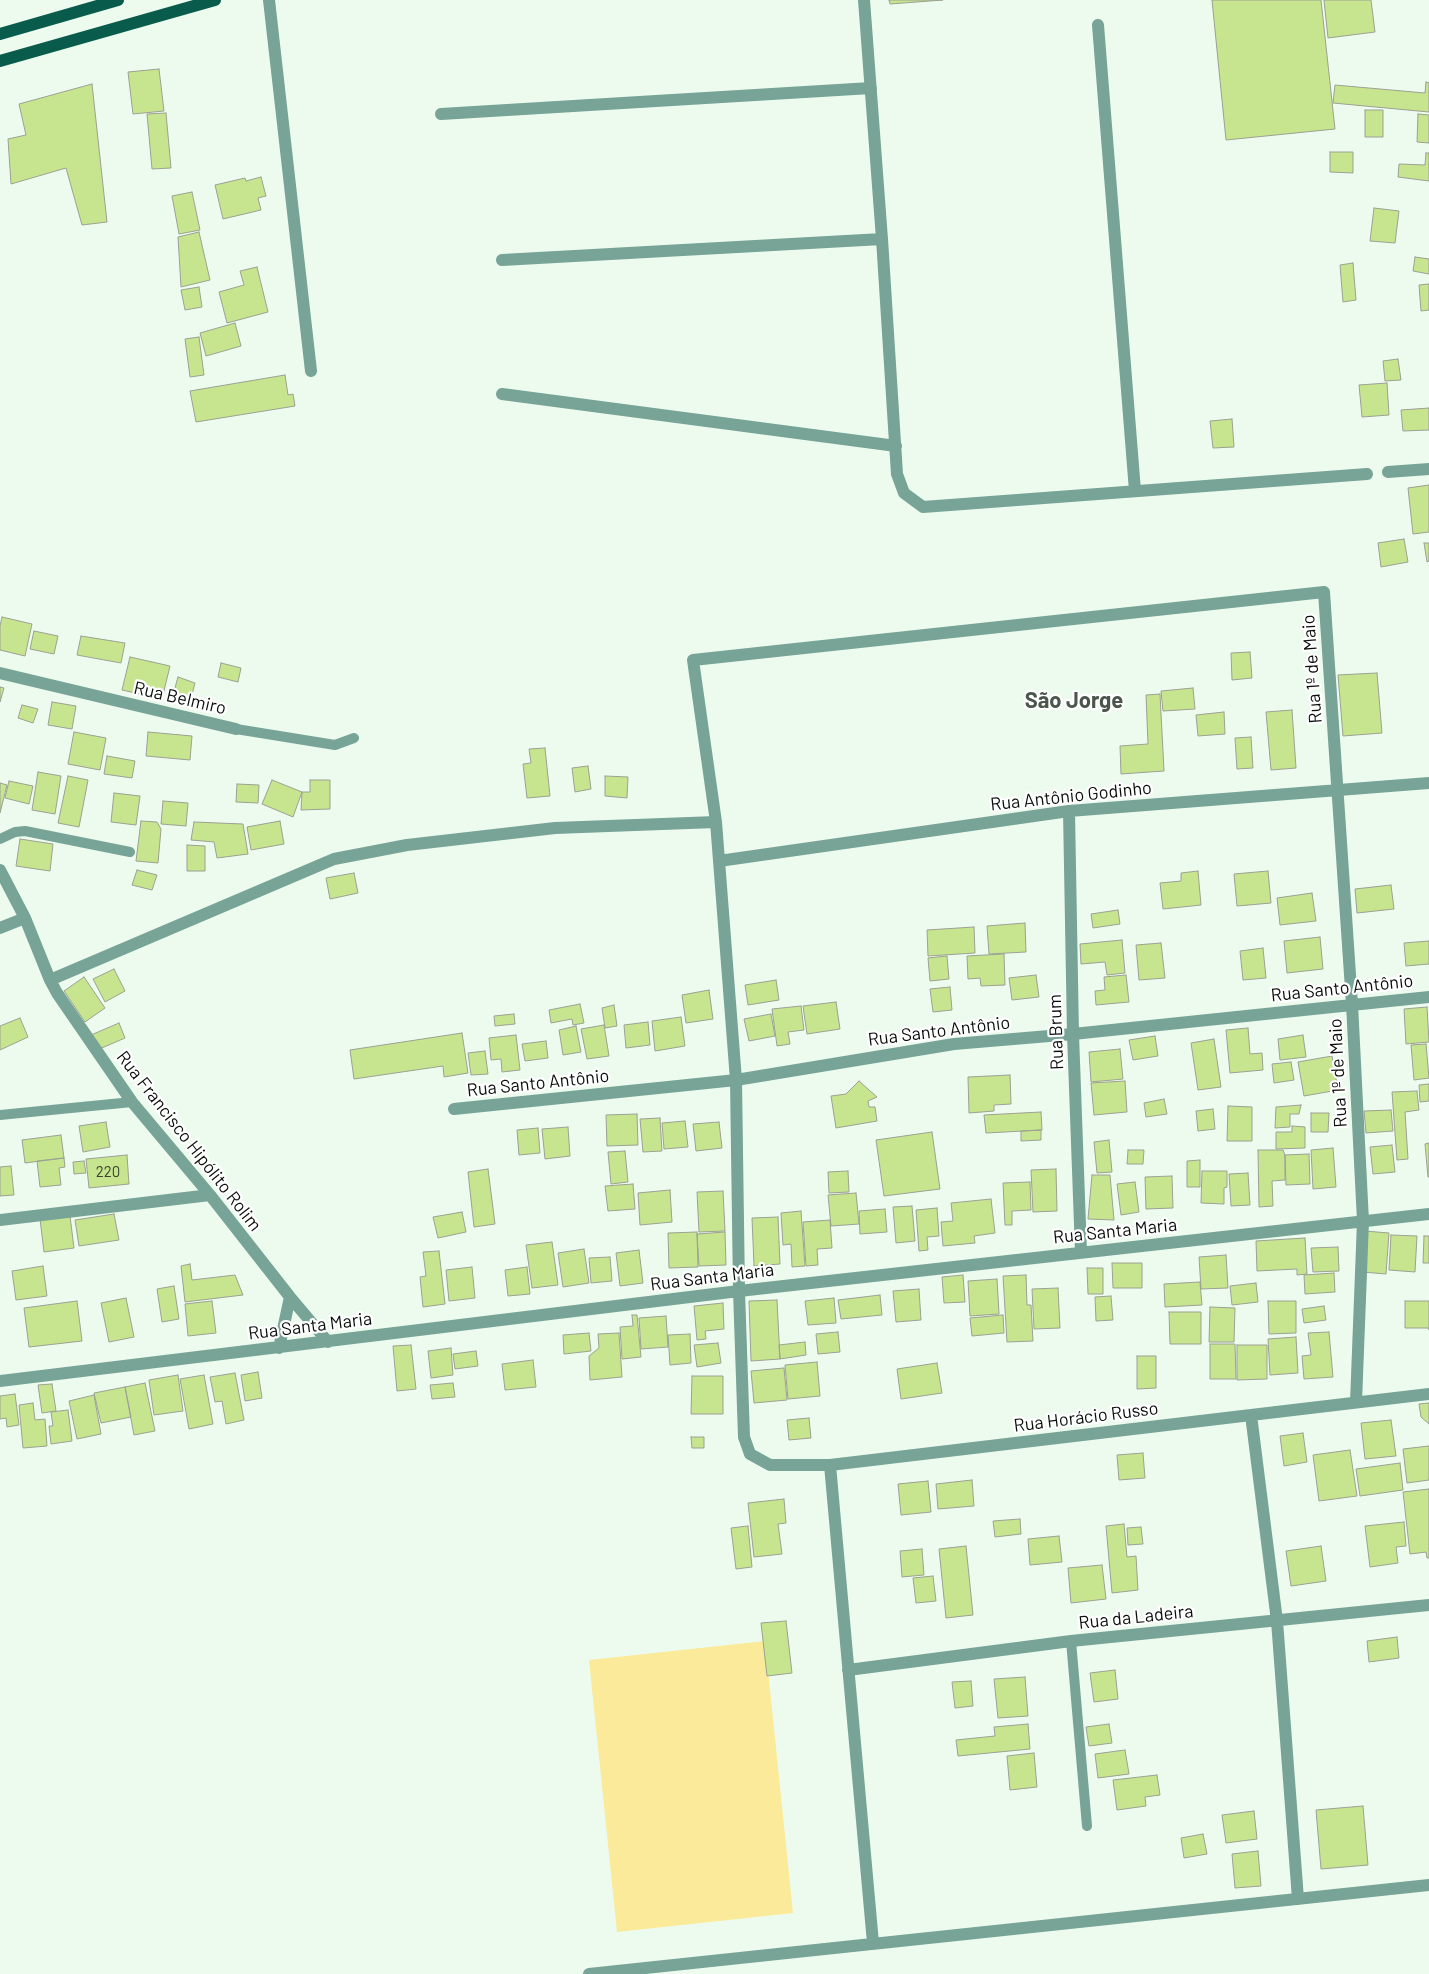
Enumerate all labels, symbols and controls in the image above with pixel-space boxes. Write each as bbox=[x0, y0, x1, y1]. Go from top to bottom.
street label: Rua 1º de Maio bbox=[1297, 614, 1327, 724]
street label: Rua Belmiro bbox=[132, 677, 228, 719]
district label: São Jorge bbox=[1025, 688, 1123, 714]
street label: Rua Antônio Godinho bbox=[989, 777, 1153, 815]
street label: Rua Santo Antônio bbox=[1270, 970, 1414, 1006]
street label: Rua Brum bbox=[1044, 994, 1068, 1070]
street label: Rua Santo Antônio bbox=[867, 1012, 1011, 1050]
street label: Rua 1º de Maio bbox=[1324, 1018, 1352, 1128]
street label: Rua Francisco Hipólito Rolim bbox=[112, 1047, 266, 1235]
street label: Rua Santo Antônio bbox=[466, 1065, 610, 1101]
house number: 220 bbox=[96, 1163, 120, 1181]
street label: Rua Santa Maria bbox=[1052, 1214, 1178, 1248]
street label: Rua Santa Maria bbox=[649, 1259, 775, 1295]
street label: Rua Santa Maria bbox=[247, 1308, 373, 1344]
street label: Rua Horácio Russo bbox=[1012, 1397, 1160, 1437]
street label: Rua da Ladeira bbox=[1078, 1600, 1194, 1634]

